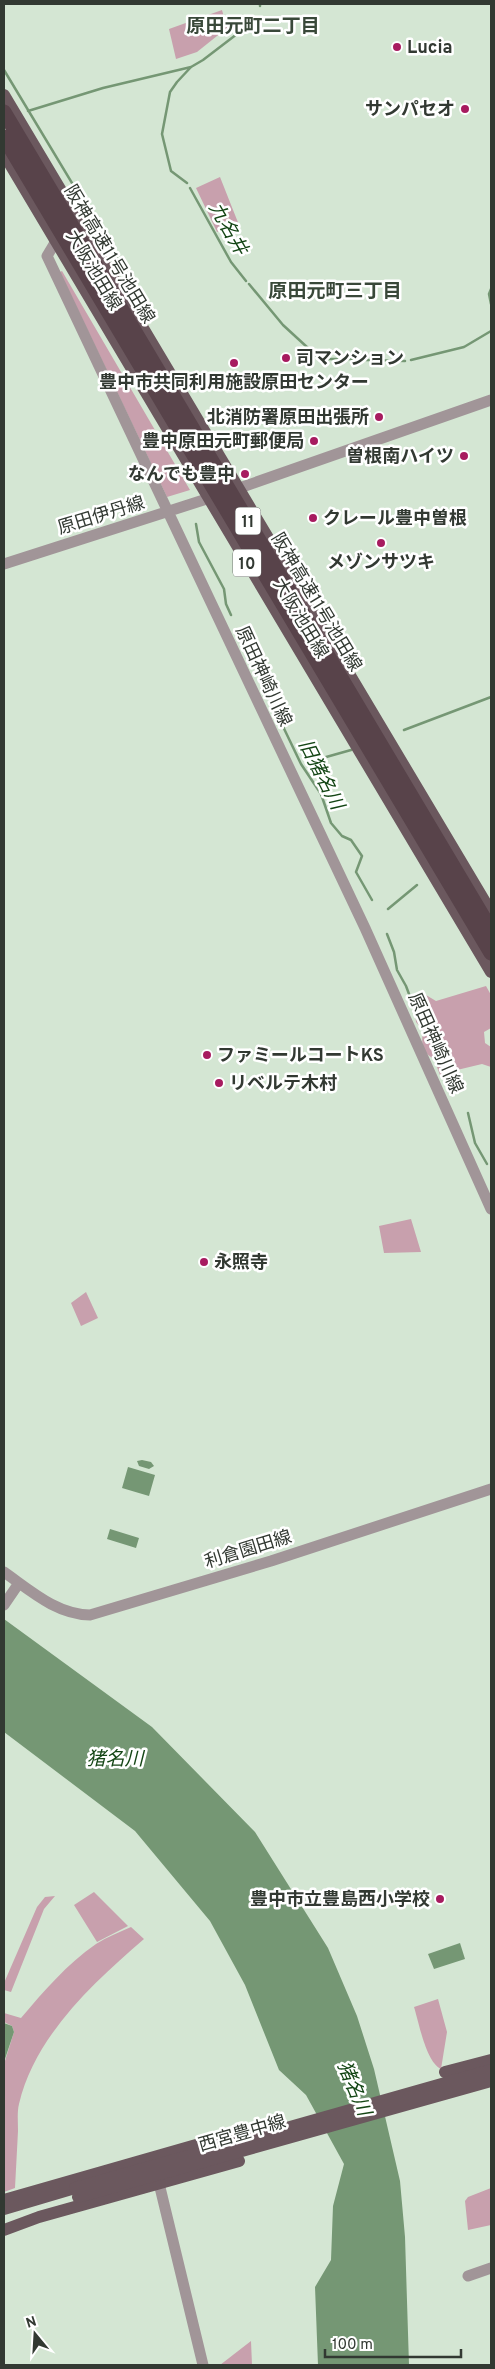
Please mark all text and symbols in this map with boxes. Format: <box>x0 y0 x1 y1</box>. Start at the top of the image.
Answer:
district label: 原田元町二丁目 <box>186 15 320 39</box>
place label: Lucia <box>407 37 453 60</box>
marker: Lucia <box>391 41 403 53</box>
place label: サンパセオ <box>365 99 455 122</box>
marker: サンパセオ <box>459 103 471 115</box>
street label: 阪神高速11号池田線 <box>58 181 159 328</box>
water label: 九名井 <box>203 198 253 261</box>
street label: 大阪池田線 <box>60 226 126 315</box>
district label: 原田元町三丁目 <box>268 280 402 304</box>
place label: 司マンション <box>296 348 404 371</box>
marker: 司マンション <box>280 352 292 364</box>
marker: 豊中市共同利用施設原田センター <box>228 357 240 369</box>
place label: 豊中市共同利用施設原田センター <box>99 372 369 395</box>
place label: 北消防署原田出張所 <box>207 407 369 430</box>
marker: 北消防署原田出張所 <box>373 411 385 423</box>
place label: 豊中原田元町郵便局 <box>142 431 304 454</box>
marker: 豊中原田元町郵便局 <box>308 435 320 447</box>
place label: 曽根南ハイツ <box>346 446 454 469</box>
marker: 曽根南ハイツ <box>458 450 470 462</box>
place label: なんでも豊中 <box>128 464 235 487</box>
marker: なんでも豊中 <box>239 468 251 480</box>
street label: 原田伊丹線 <box>55 492 148 541</box>
road number: 11 <box>236 508 260 534</box>
place label: クレール豊中曽根 <box>323 508 467 531</box>
marker: クレール豊中曽根 <box>307 512 319 524</box>
street label: 阪神高速11号池田線 <box>265 529 366 676</box>
marker: メゾンサツキ <box>375 537 387 549</box>
road number: 10 <box>233 550 261 576</box>
place label: メゾンサツキ <box>327 552 435 575</box>
street label: 大阪池田線 <box>267 574 333 663</box>
street label: 原田神崎川線 <box>229 623 296 730</box>
water label: 旧猪名川 <box>292 736 349 816</box>
street label: 原田神崎川線 <box>402 990 467 1098</box>
place label: ファミールコートKS <box>217 1045 384 1068</box>
marker: ファミールコートKS <box>201 1049 213 1061</box>
place label: リベルテ木村 <box>229 1073 337 1096</box>
marker: リベルテ木村 <box>213 1077 225 1089</box>
place label: 永照寺 <box>214 1252 268 1275</box>
marker: 永照寺 <box>198 1256 210 1268</box>
street label: 利倉園田線 <box>202 1526 295 1575</box>
water label: 猪名川 <box>86 1748 145 1772</box>
place label: 豊中市立豊島西小学校 <box>250 1889 430 1912</box>
marker: 豊中市立豊島西小学校 <box>434 1893 446 1905</box>
water label: 猪名川 <box>331 2058 376 2122</box>
street label: 西宮豊中線 <box>196 2111 289 2158</box>
north arrow <box>10 2309 60 2359</box>
text: N <box>24 2313 39 2333</box>
scale bar <box>325 2326 461 2358</box>
text: 100 m <box>332 2336 373 2355</box>

